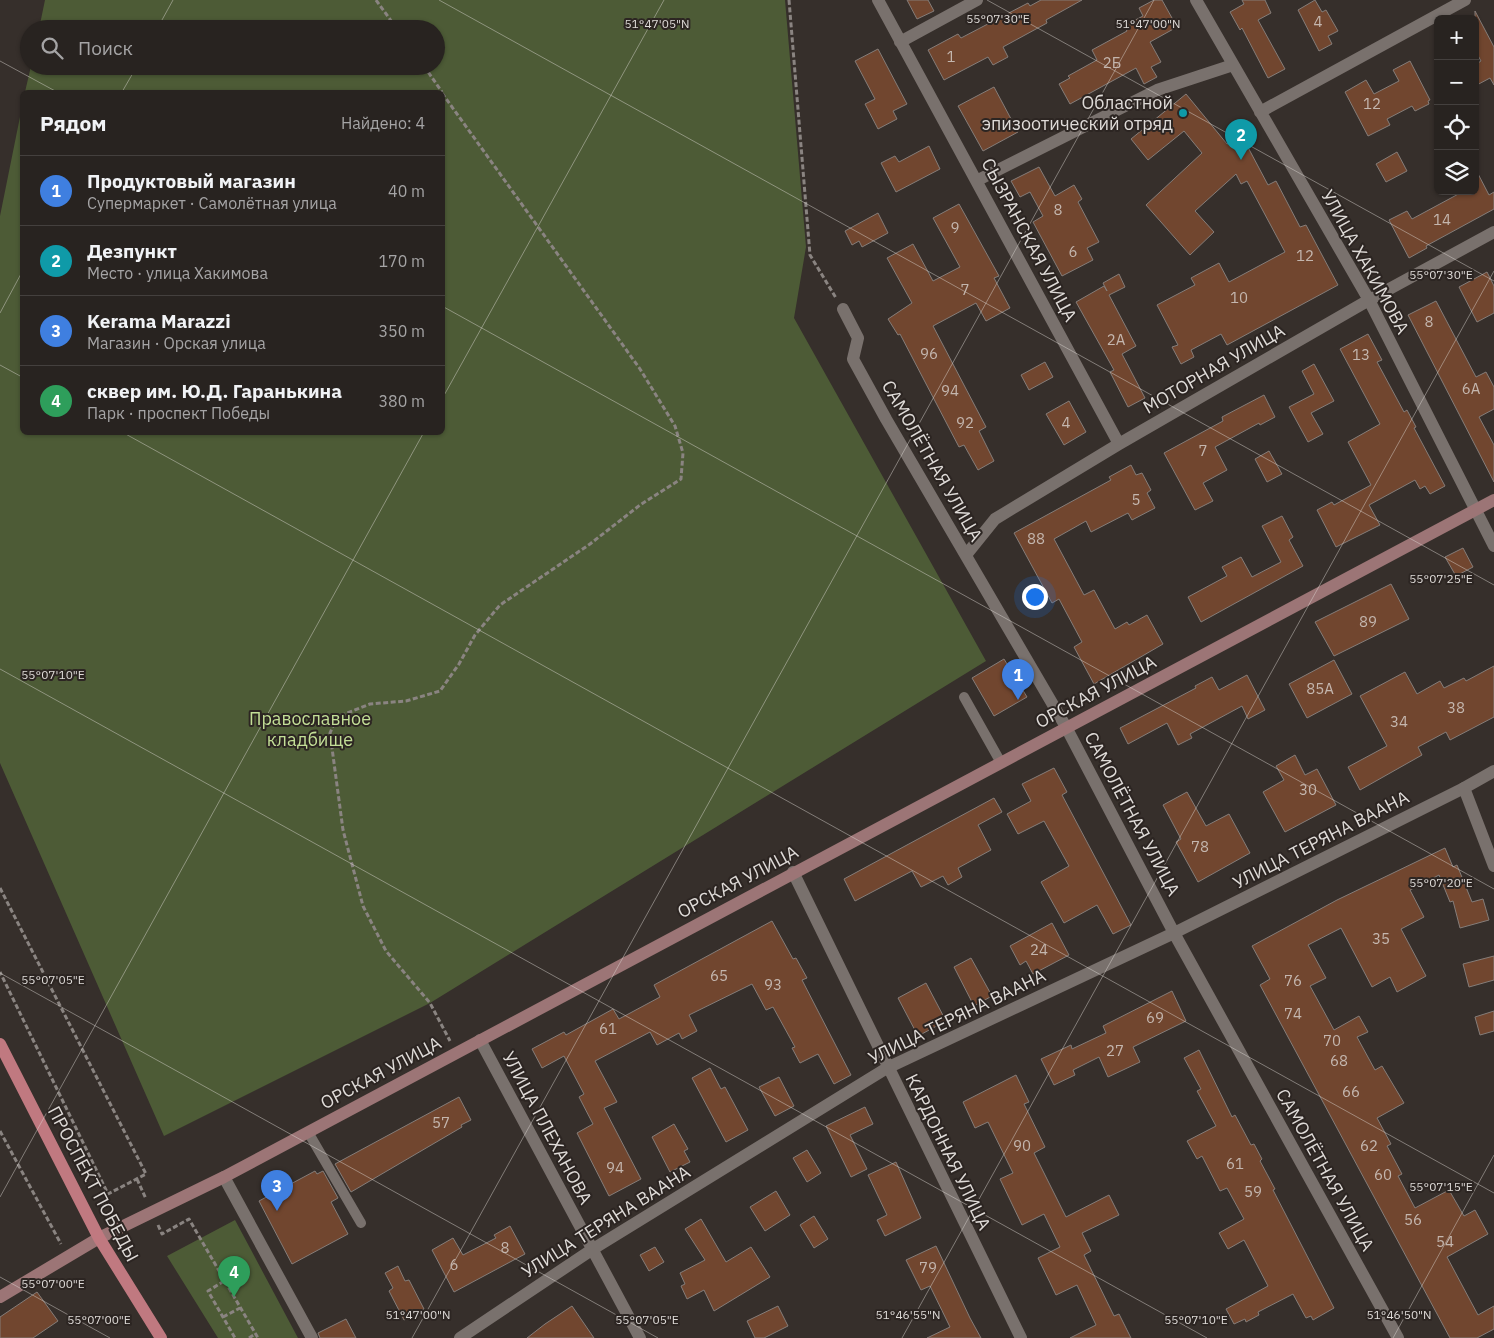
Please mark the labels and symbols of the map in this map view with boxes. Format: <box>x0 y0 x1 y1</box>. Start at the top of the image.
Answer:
text: 55°07'30"E <box>966 11 1030 26</box>
house number: 4 <box>1313 12 1323 31</box>
text: 51°47'05"N <box>624 16 690 31</box>
text: 51°47'00"N <box>1115 16 1181 31</box>
house number: 1 <box>946 47 956 66</box>
house number: 2Б <box>1103 53 1121 72</box>
place label: Областной эпизоотический отряд <box>982 91 1173 135</box>
house number: 12 <box>1363 94 1381 113</box>
marker: Областной эпизоотический отряд <box>1177 107 1189 119</box>
pin: 2 <box>1225 119 1257 160</box>
street label: СЫЗРАНСКАЯ УЛИЦА <box>977 154 1083 326</box>
street label: УЛИЦА ХАКИМОВА <box>1316 186 1415 338</box>
house number: 8 <box>1053 200 1063 219</box>
house number: 14 <box>1433 210 1451 229</box>
house number: 9 <box>950 218 960 237</box>
house number: 6 <box>1068 242 1078 261</box>
house number: 12 <box>1296 246 1314 265</box>
text: 55°07'30"E <box>1409 267 1473 282</box>
house number: 7 <box>960 280 970 299</box>
house number: 10 <box>1230 288 1248 307</box>
house number: 8 <box>1424 312 1434 331</box>
street label: МОТОРНАЯ УЛИЦА <box>1139 318 1289 419</box>
house number: 2А <box>1107 330 1126 349</box>
house number: 96 <box>920 344 938 363</box>
house number: 13 <box>1352 345 1370 364</box>
street label: САМОЛЁТНАЯ УЛИЦА <box>877 376 988 546</box>
house number: 6А <box>1462 379 1481 398</box>
house number: 94 <box>941 381 959 400</box>
house number: 92 <box>956 413 974 432</box>
house number: 4 <box>1061 413 1071 432</box>
house number: 7 <box>1198 441 1208 460</box>
house number: 5 <box>1131 490 1141 509</box>
house number: 88 <box>1027 529 1045 548</box>
text: 55°07'25"E <box>1409 571 1473 586</box>
your location <box>1022 584 1048 610</box>
house number: 89 <box>1359 612 1377 631</box>
street label: ОРСКАЯ УЛИЦА <box>1031 650 1161 733</box>
pin: 1 <box>1002 659 1034 700</box>
text: 55°07'10"E <box>21 667 85 682</box>
house number: 85А <box>1306 679 1334 698</box>
house number: 38 <box>1447 698 1465 717</box>
park label: Православное кладбище <box>249 707 371 751</box>
house number: 34 <box>1390 712 1408 731</box>
street label: САМОЛЁТНАЯ УЛИЦА <box>1079 728 1186 900</box>
house number: 30 <box>1299 780 1317 799</box>
street label: УЛИЦА ТЕРЯНА ВААНА <box>1229 785 1413 894</box>
house number: 78 <box>1191 837 1209 856</box>
street label: ОРСКАЯ УЛИЦА <box>673 840 803 923</box>
text: 55°07'20"E <box>1409 875 1473 890</box>
house number: 35 <box>1372 929 1390 948</box>
house number: 24 <box>1030 940 1048 959</box>
street label: УЛИЦА ТЕРЯНА ВААНА <box>864 963 1050 1070</box>
house number: 65 <box>710 966 728 985</box>
house number: 76 <box>1284 971 1302 990</box>
text: 55°07'05"E <box>21 972 85 987</box>
house number: 93 <box>764 975 782 994</box>
house number: 74 <box>1284 1004 1302 1023</box>
house number: 69 <box>1146 1008 1164 1027</box>
house number: 61 <box>599 1019 617 1038</box>
street label: ОРСКАЯ УЛИЦА <box>316 1031 446 1114</box>
house number: 70 <box>1323 1031 1341 1050</box>
house number: 27 <box>1106 1041 1124 1060</box>
street label: УЛИЦА ПЛЕХАНОВА <box>497 1047 598 1209</box>
house number: 68 <box>1330 1051 1348 1070</box>
street label: КАРДОННАЯ УЛИЦА <box>901 1070 997 1234</box>
house number: 66 <box>1342 1082 1360 1101</box>
street label: САМОЛЁТНАЯ УЛИЦА <box>1271 1084 1380 1255</box>
street label: ПРОСПЕКТ ПОБЕДЫ <box>43 1102 144 1265</box>
house number: 57 <box>432 1113 450 1132</box>
house number: 90 <box>1013 1136 1031 1155</box>
house number: 62 <box>1360 1136 1378 1155</box>
house number: 61 <box>1226 1154 1244 1173</box>
house number: 94 <box>606 1158 624 1177</box>
street label: УЛИЦА ТЕРЯНА ВААНА <box>517 1160 695 1283</box>
house number: 60 <box>1374 1165 1392 1184</box>
pin: 3 <box>261 1170 293 1211</box>
text: 55°07'15"E <box>1409 1179 1473 1194</box>
house number: 59 <box>1244 1182 1262 1201</box>
house number: 56 <box>1404 1210 1422 1229</box>
house number: 54 <box>1436 1232 1454 1251</box>
house number: 8 <box>500 1238 510 1257</box>
house number: 6 <box>449 1255 459 1274</box>
pin: 4 <box>218 1256 250 1297</box>
house number: 79 <box>919 1258 937 1277</box>
text: 55°07'00"E <box>21 1276 85 1291</box>
text: 51°47'00"N <box>385 1307 451 1322</box>
text: 51°46'55"N <box>875 1307 941 1322</box>
text: 51°46'50"N <box>1366 1307 1432 1322</box>
text: 55°07'00"E <box>67 1312 131 1327</box>
text: 55°07'05"E <box>615 1312 679 1327</box>
text: 55°07'10"E <box>1164 1312 1228 1327</box>

